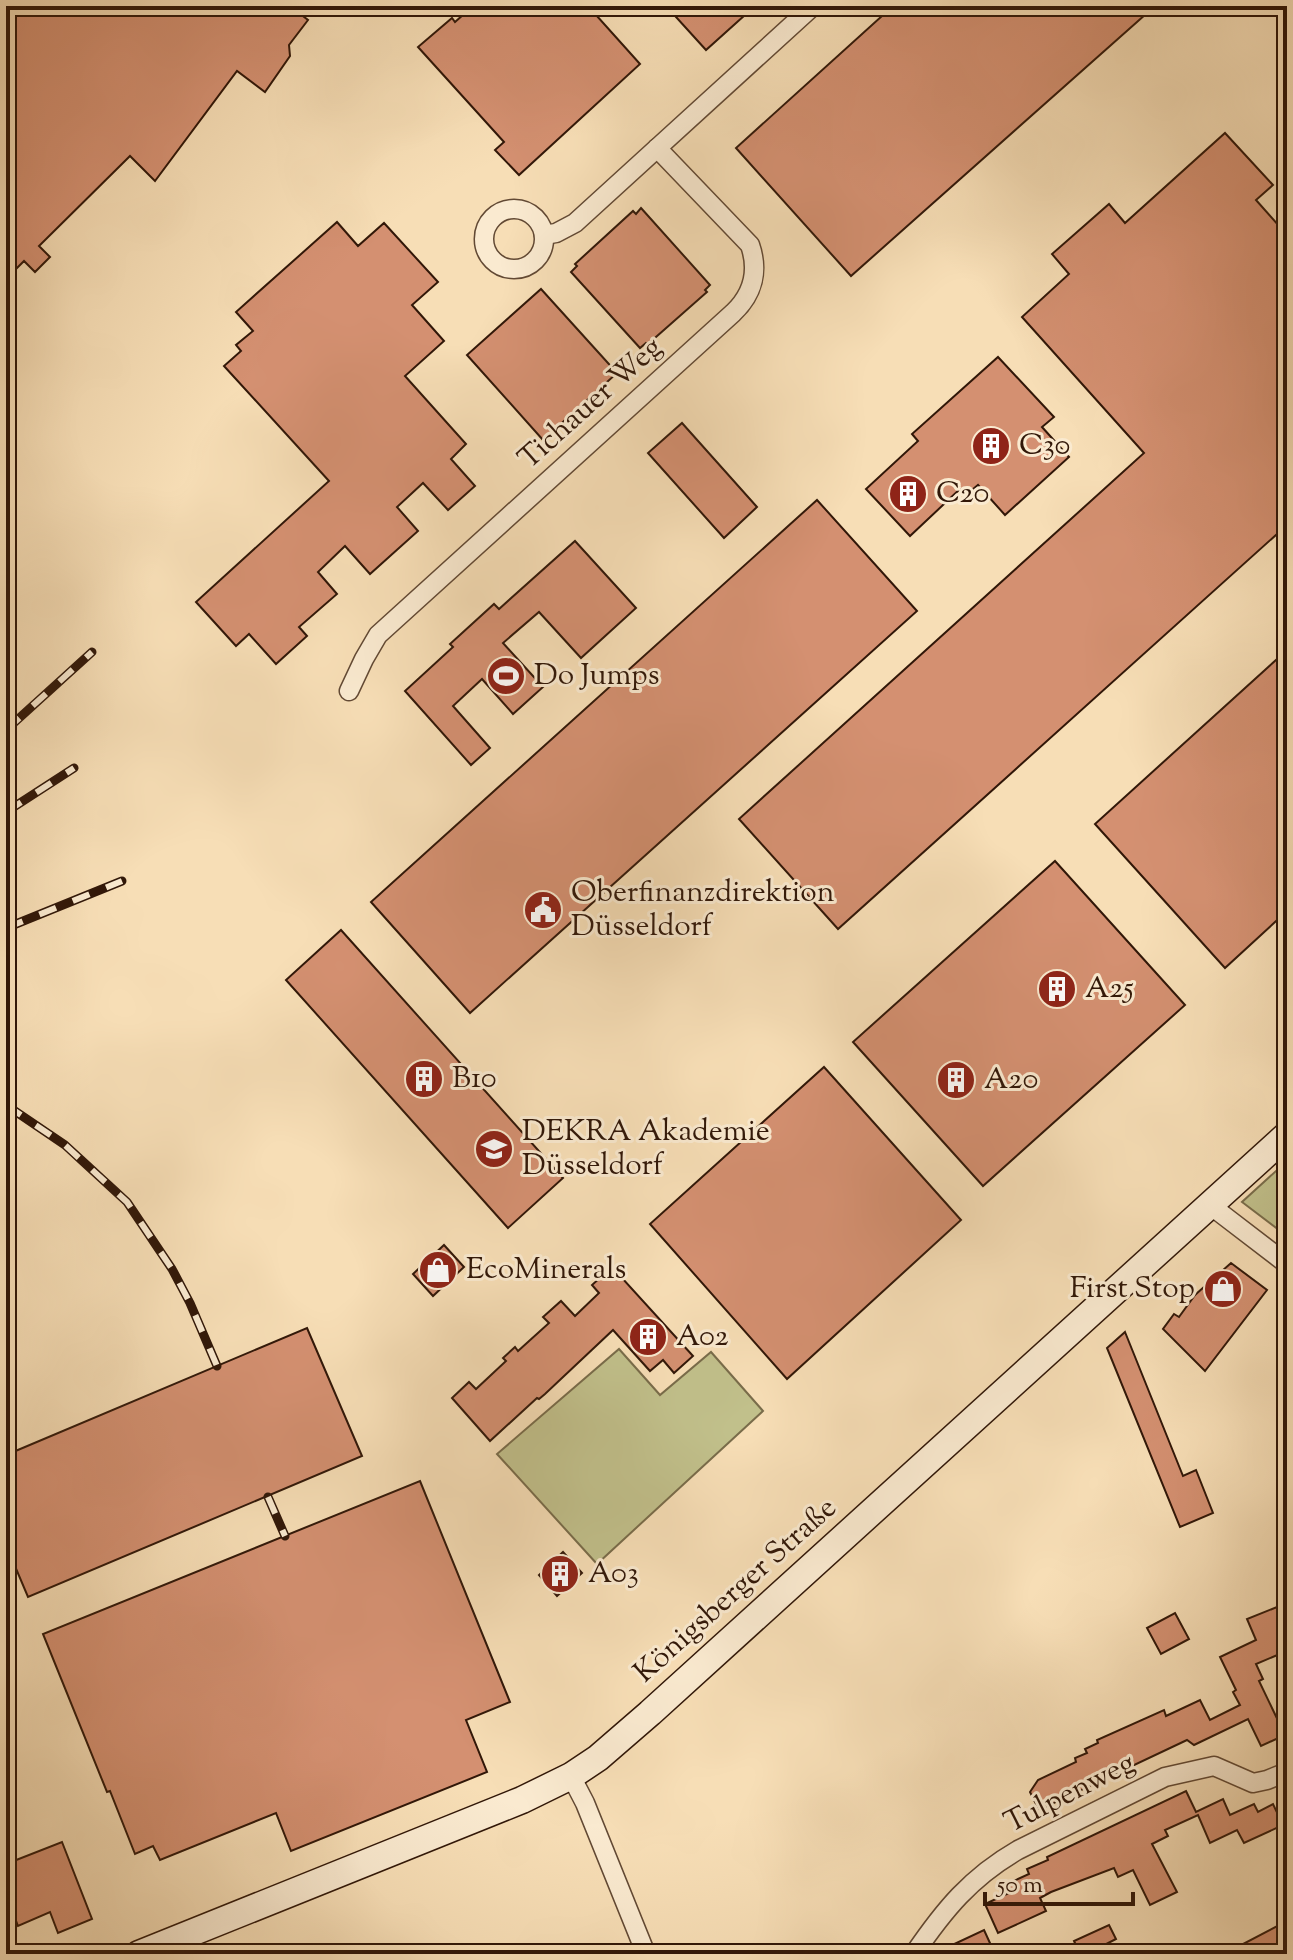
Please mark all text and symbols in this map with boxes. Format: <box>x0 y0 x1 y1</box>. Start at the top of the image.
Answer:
street label: Tichauer Weg <box>510 328 672 480</box>
building icon: C30 <box>970 425 1012 467</box>
place label: C30 <box>1019 425 1070 468</box>
building icon: C20 <box>887 473 929 515</box>
place label: C20 <box>936 473 989 516</box>
sports icon: Do Jumps <box>485 655 527 697</box>
place label: Do Jumps <box>534 655 660 698</box>
place label: Oberfinanzdirektion Düsseldorf <box>571 872 835 949</box>
public building icon: Oberfinanzdirektion Düsseldorf <box>522 889 564 931</box>
building icon: A25 <box>1036 968 1078 1010</box>
place label: A25 <box>1085 968 1134 1011</box>
building icon: B10 <box>403 1058 445 1100</box>
place label: B10 <box>452 1058 497 1101</box>
building icon: A20 <box>935 1059 977 1101</box>
place label: A20 <box>984 1059 1038 1102</box>
place label: DEKRA Akademie Düsseldorf <box>522 1111 770 1188</box>
school or university icon: DEKRA Akademie Düsseldorf <box>473 1128 515 1170</box>
shop icon: EcoMinerals <box>417 1249 459 1291</box>
place label: EcoMinerals <box>466 1249 626 1292</box>
place label: First Stop <box>1070 1268 1195 1311</box>
shop icon: First Stop <box>1202 1268 1244 1310</box>
building icon: A02 <box>627 1316 669 1358</box>
place label: A02 <box>676 1316 729 1359</box>
street label: Königsberger Straße <box>625 1488 847 1694</box>
building icon: A03 <box>539 1553 581 1595</box>
place label: A03 <box>588 1553 639 1596</box>
street label: Tulpenweg <box>997 1743 1143 1845</box>
scale bar <box>985 1856 1133 1906</box>
text: 50 m <box>995 1869 1043 1903</box>

